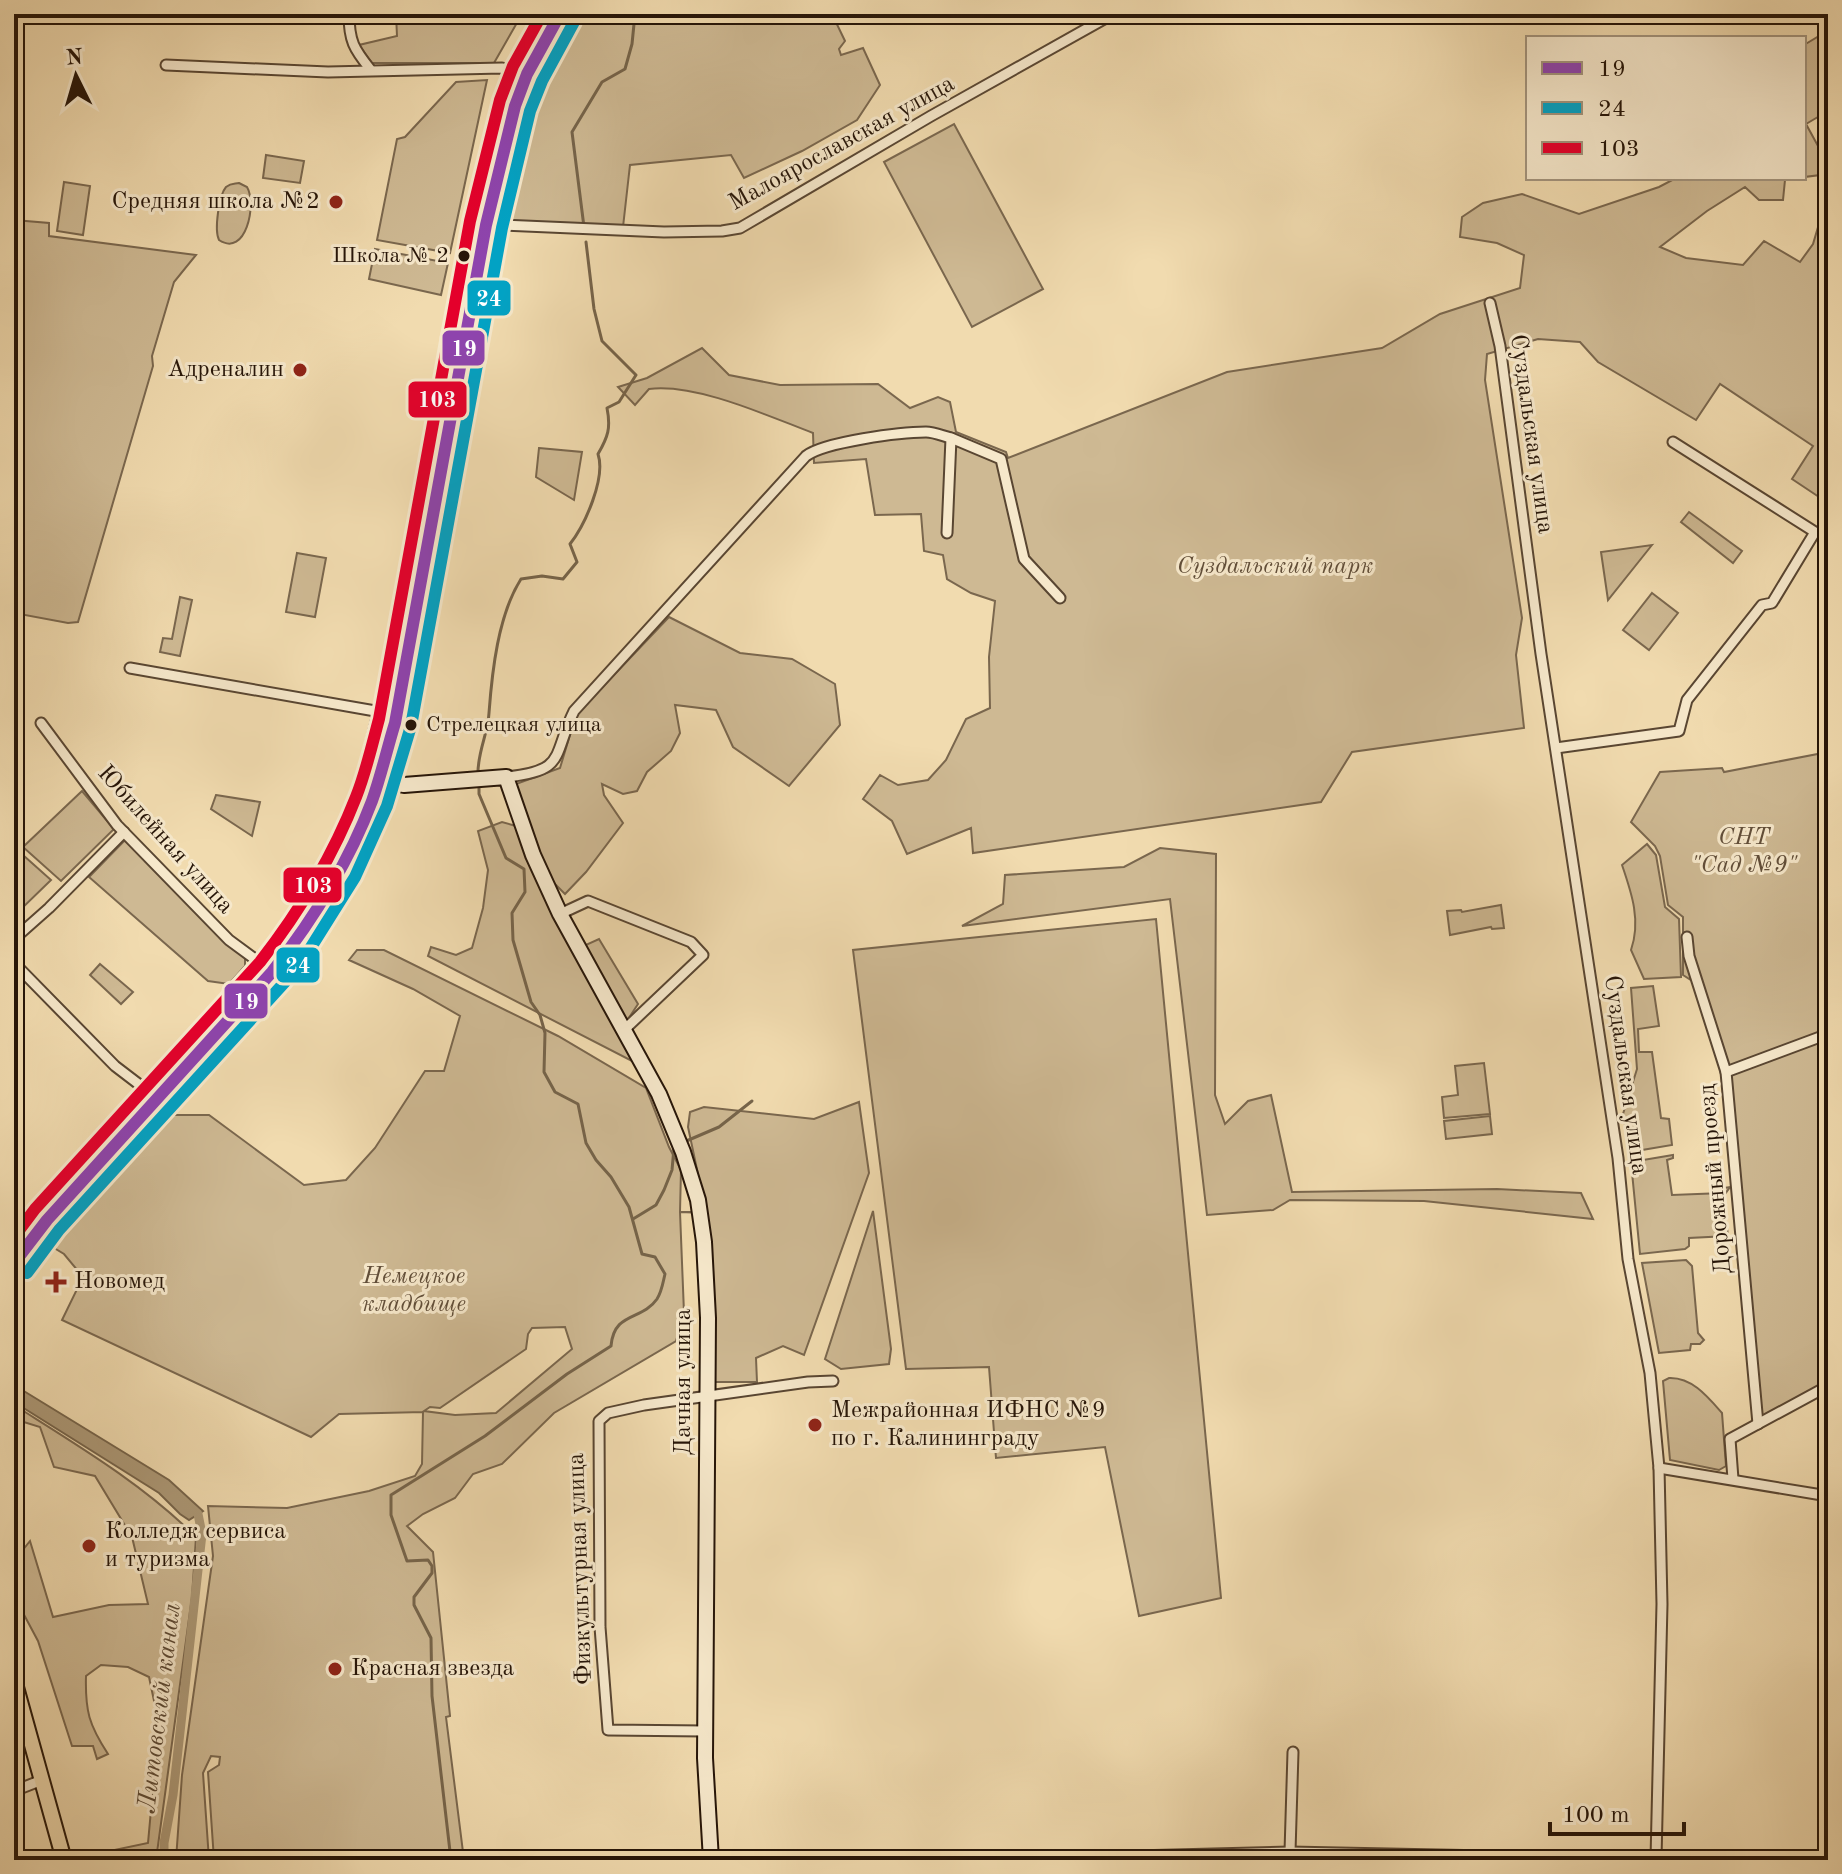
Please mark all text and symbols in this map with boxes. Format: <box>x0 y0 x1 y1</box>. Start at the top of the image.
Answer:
north arrow <box>36 36 116 116</box>
legend <box>1526 36 1806 180</box>
text: N <box>65 46 84 70</box>
text: 19 <box>1598 58 1626 82</box>
street label: Малоярославская улица <box>725 72 959 216</box>
text: 24 <box>1598 98 1626 122</box>
text: 103 <box>1598 138 1640 162</box>
place label: Средняя школа №2 <box>111 190 320 214</box>
marker: Средняя школа №2 <box>327 193 345 211</box>
place label: Школа № 2 <box>332 245 449 267</box>
marker: Школа № 2 <box>456 248 472 264</box>
line badge: 24 <box>466 279 512 317</box>
text: 24 <box>476 289 502 311</box>
line badge: 19 <box>441 329 486 367</box>
street label: Суздальская улица <box>1505 333 1557 535</box>
text: 19 <box>451 339 477 361</box>
place label: Адреналин <box>167 358 284 382</box>
marker: Адреналин <box>291 361 309 379</box>
line badge: 103 <box>407 380 468 419</box>
text: 103 <box>418 390 456 412</box>
park label: Суздальский парк <box>1177 555 1373 579</box>
place label: Стрелецкая улица <box>426 714 602 736</box>
marker: Стрелецкая улица <box>403 717 419 733</box>
street label: Юбилейная улица <box>92 761 238 919</box>
park label: СНТ "Сад №9" <box>1691 826 1799 878</box>
line badge: 103 <box>282 866 343 904</box>
text: 103 <box>294 876 332 898</box>
line badge: 24 <box>275 946 321 984</box>
text: 24 <box>285 956 311 978</box>
street label: Суздальская улица <box>1599 974 1651 1176</box>
line badge: 19 <box>223 982 269 1020</box>
text: 19 <box>233 992 259 1014</box>
street label: Дорожный проезд <box>1696 1083 1736 1275</box>
park label: Немецкое кладбище <box>362 1265 466 1317</box>
place label: Новомед <box>74 1270 165 1294</box>
marker: Новомед <box>45 1271 67 1293</box>
street label: Дачная улица <box>672 1308 696 1456</box>
place label: Межрайонная ИФНС №9 по г. Калининграду <box>831 1399 1106 1451</box>
marker: Межрайонная ИФНС №9 по г. Калининграду <box>806 1416 824 1434</box>
street label: Физкультурная улица <box>565 1452 597 1685</box>
place label: Колледж сервиса и туризма <box>105 1520 286 1572</box>
marker: Колледж сервиса и туризма <box>80 1537 98 1555</box>
water label: Литовский канал <box>134 1601 186 1815</box>
place label: Красная звезда <box>351 1657 515 1681</box>
marker: Красная звезда <box>326 1660 344 1678</box>
scale bar <box>1550 1786 1684 1836</box>
text: 100 m <box>1562 1804 1630 1828</box>

